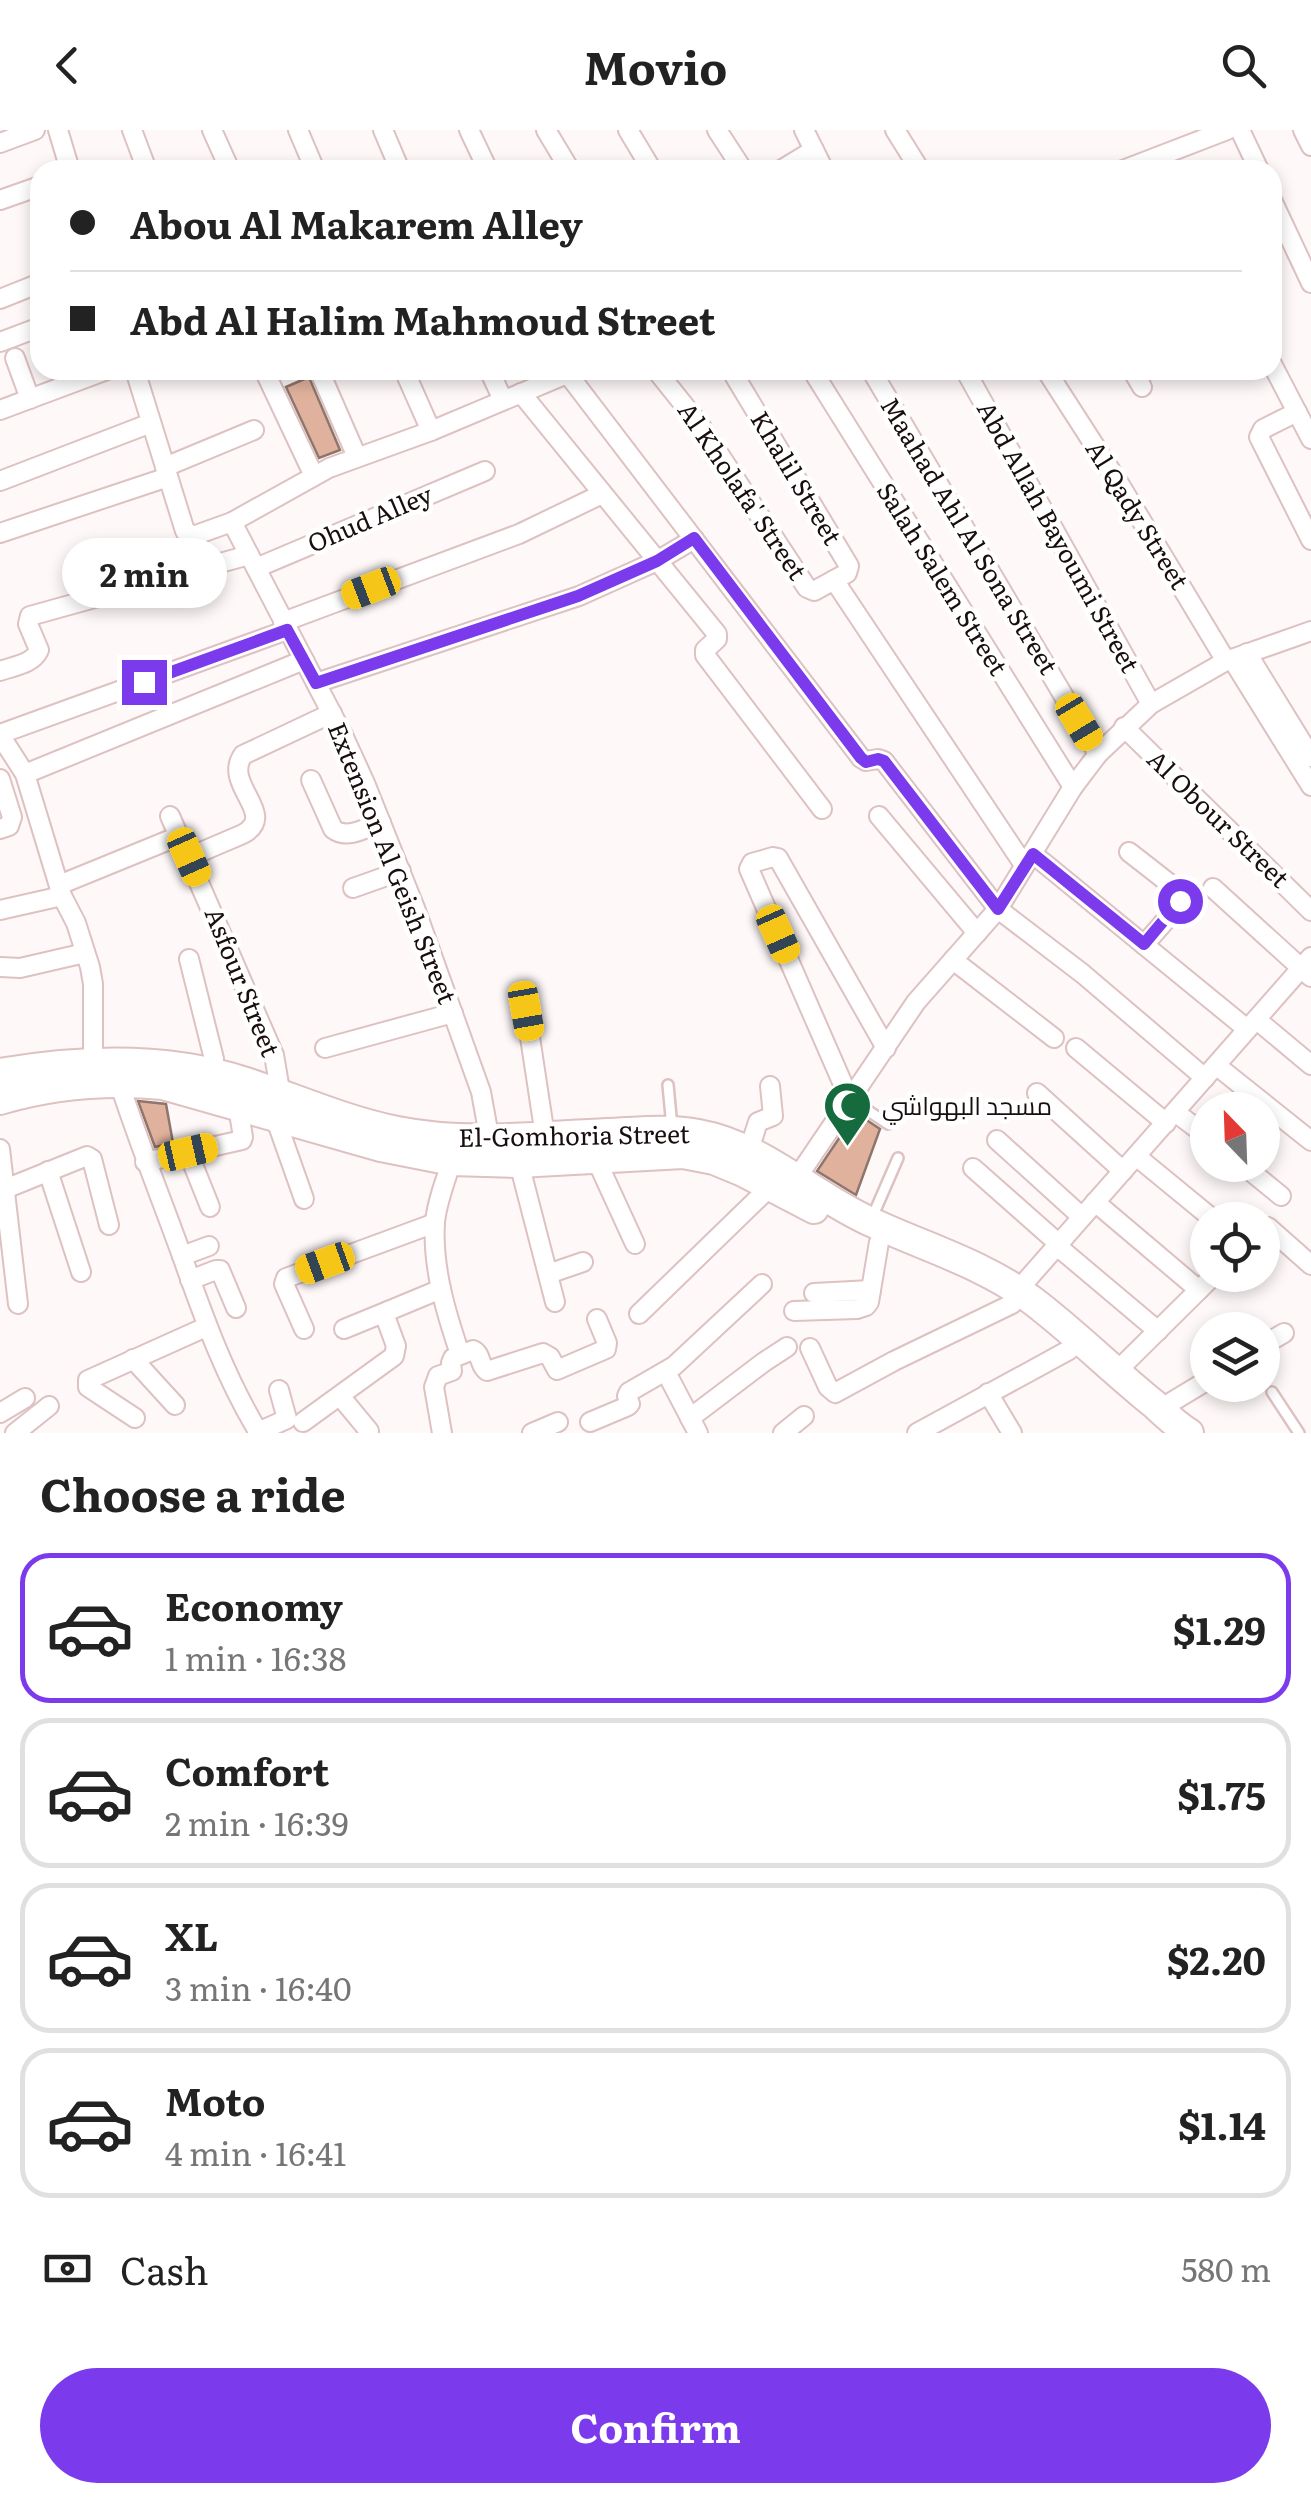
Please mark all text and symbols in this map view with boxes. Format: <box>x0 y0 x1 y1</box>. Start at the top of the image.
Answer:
text: Movio <box>584 32 727 99</box>
icon: back <box>40 38 95 93</box>
icon: search <box>1216 38 1271 93</box>
text: Abou Al Makarem Alley <box>130 194 583 251</box>
text: Abd Al Halim Mahmoud Street <box>130 290 715 347</box>
street label: Maahad Ahl Al Sona Street <box>873 390 1068 681</box>
street label: Al Kholafa' Street <box>670 394 817 586</box>
street label: Abd Allah Bayoumi Street <box>969 394 1150 679</box>
street label: Khalil Street <box>743 403 852 551</box>
street label: Al Qady Street <box>1078 433 1199 596</box>
street label: Ohud Alley <box>301 474 438 561</box>
street label: Salah Salem Street <box>869 475 1018 682</box>
callout: 2 min <box>62 537 226 607</box>
text: 2 min <box>100 549 189 597</box>
car <box>338 563 404 613</box>
route end <box>122 660 167 705</box>
car <box>1051 689 1107 755</box>
street label: Extension Al Geish Street <box>320 716 467 1009</box>
street label: Al Obour Street <box>1140 740 1298 895</box>
car <box>163 823 215 891</box>
route start <box>1158 879 1203 924</box>
car <box>752 900 804 968</box>
street label: Asfour Street <box>197 901 290 1062</box>
car <box>506 979 546 1043</box>
mosque icon: مسجد البهواشي <box>821 1080 873 1148</box>
place label: مسجد البهواشي <box>882 1086 1052 1125</box>
north arrow <box>1190 1092 1280 1182</box>
map controls <box>1190 1092 1280 1402</box>
street label: El-Gomhoria Street <box>458 1114 690 1155</box>
car <box>155 1131 221 1173</box>
button: locate <box>1190 1202 1280 1292</box>
car <box>292 1239 358 1287</box>
button: layers <box>1190 1312 1280 1402</box>
text: Choose a ride <box>40 1459 346 1526</box>
text: Economy <box>165 1576 343 1633</box>
icon: car <box>45 1583 135 1673</box>
text: $1.29 <box>1173 1600 1266 1657</box>
text: 1 min · 16:38 <box>165 1633 346 1681</box>
text: Comfort <box>165 1741 329 1798</box>
icon: car <box>45 1748 135 1838</box>
text: $1.75 <box>1177 1765 1266 1822</box>
text: 2 min · 16:39 <box>165 1798 349 1846</box>
text: XL <box>165 1906 218 1963</box>
icon: car <box>45 1913 135 2003</box>
text: $2.20 <box>1167 1930 1266 1987</box>
text: 3 min · 16:40 <box>165 1963 351 2011</box>
text: Moto <box>165 2071 265 2128</box>
icon: car <box>45 2078 135 2168</box>
text: $1.14 <box>1178 2095 1266 2152</box>
text: 4 min · 16:41 <box>165 2128 346 2176</box>
text: Cash <box>120 2240 209 2297</box>
icon: cash <box>40 2241 95 2296</box>
text: 580 m <box>1181 2244 1271 2292</box>
button: Confirm <box>40 2368 1271 2483</box>

